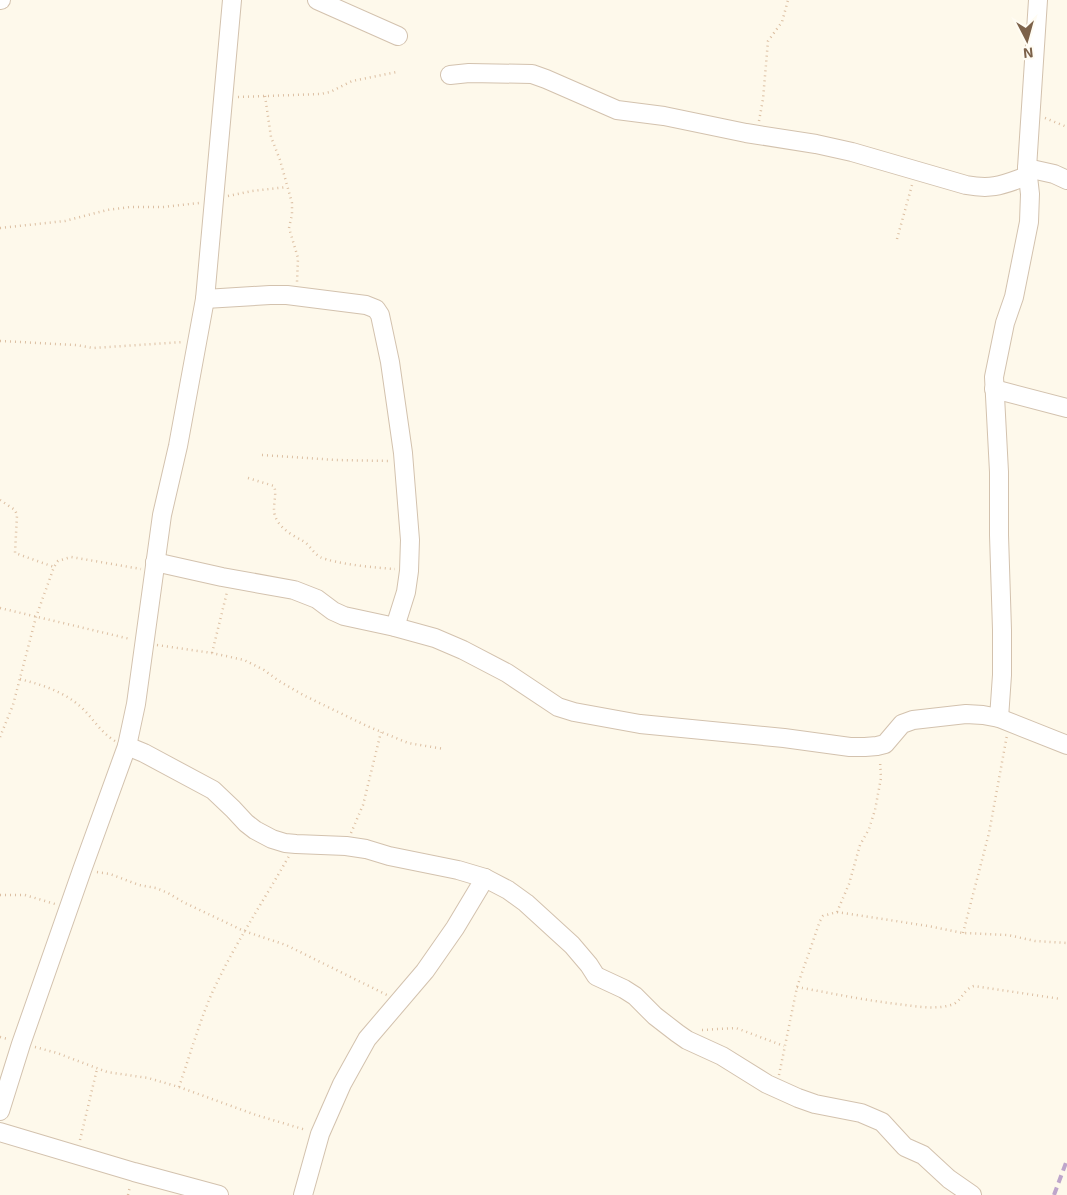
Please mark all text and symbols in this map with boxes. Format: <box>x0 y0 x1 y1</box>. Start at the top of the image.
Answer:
north arrow <box>1002 15 1052 65</box>
text: N <box>1022 44 1034 62</box>

